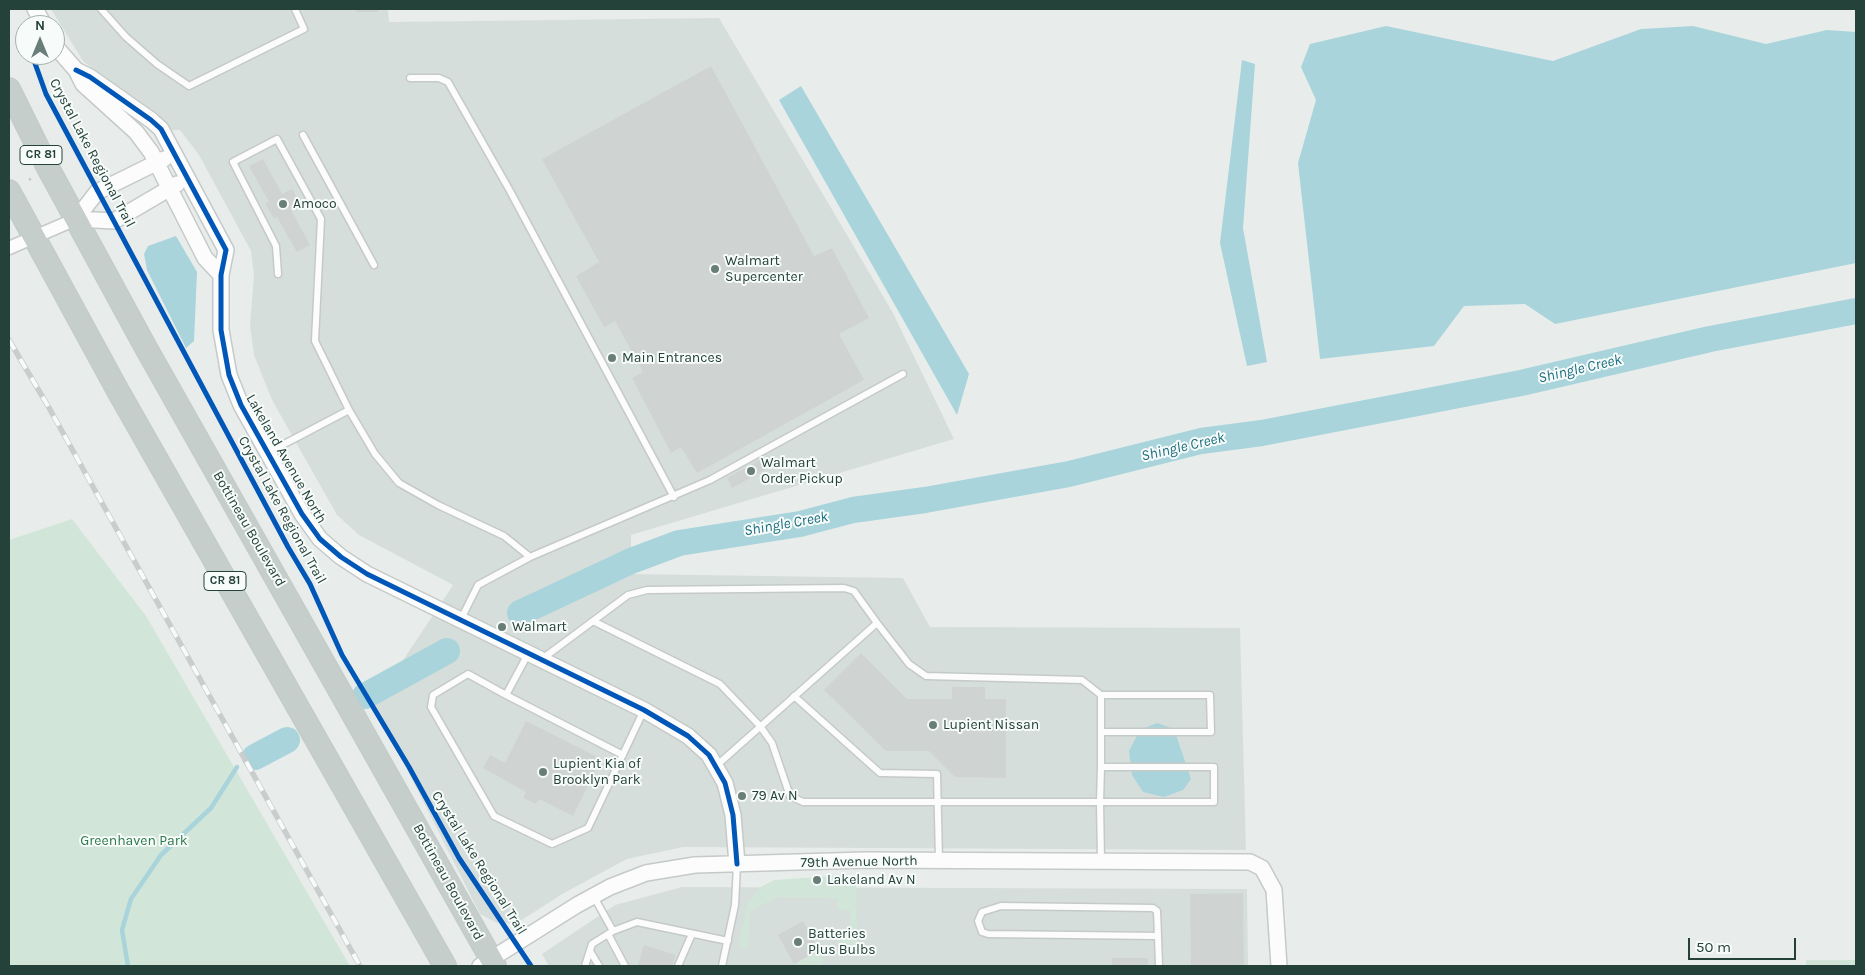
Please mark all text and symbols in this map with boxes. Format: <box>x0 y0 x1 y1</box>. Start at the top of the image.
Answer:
north arrow <box>15 15 65 65</box>
text: N <box>35 17 45 34</box>
street label: Crystal Lake Regional Trail <box>46 76 138 230</box>
road number: CR 81 <box>20 146 62 164</box>
place label: Amoco <box>293 196 337 212</box>
marker: Amoco <box>277 198 289 210</box>
place label: Walmart Supercenter <box>725 253 803 286</box>
marker: Walmart Supercenter <box>709 263 721 275</box>
place label: Main Entrances <box>622 350 722 366</box>
water label: Shingle Creek <box>1537 351 1623 387</box>
marker: Main Entrances <box>606 352 618 364</box>
street label: Lakeland Avenue North <box>242 391 330 527</box>
water label: Shingle Creek <box>1140 429 1226 465</box>
street label: Crystal Lake Regional Trail <box>234 433 330 587</box>
place label: Walmart Order Pickup <box>761 455 843 488</box>
marker: Walmart Order Pickup <box>745 465 757 477</box>
street label: Bottineau Boulevard <box>209 468 289 590</box>
water label: Shingle Creek <box>743 508 829 540</box>
road number: CR 81 <box>204 572 246 590</box>
place label: Walmart <box>512 619 567 635</box>
marker: Walmart <box>496 621 508 633</box>
place label: Lupient Nissan <box>943 717 1039 733</box>
marker: Lupient Nissan <box>927 719 939 731</box>
place label: Lupient Kia of Brooklyn Park <box>553 756 641 789</box>
marker: Lupient Kia of Brooklyn Park <box>537 766 549 778</box>
street label: Crystal Lake Regional Trail <box>428 788 530 938</box>
place label: 79 Av N <box>752 788 798 804</box>
marker: 79 Av N <box>736 790 748 802</box>
street label: Bottineau Boulevard <box>409 821 487 943</box>
park label: Greenhaven Park <box>80 833 188 849</box>
street label: 79th Avenue North <box>800 853 918 871</box>
place label: Lakeland Av N <box>827 872 916 888</box>
marker: Lakeland Av N <box>811 874 823 886</box>
place label: Batteries Plus Bulbs <box>808 926 876 959</box>
scale bar <box>1690 928 1798 960</box>
marker: Batteries Plus Bulbs <box>792 936 804 948</box>
text: 50 m <box>1696 938 1731 956</box>

